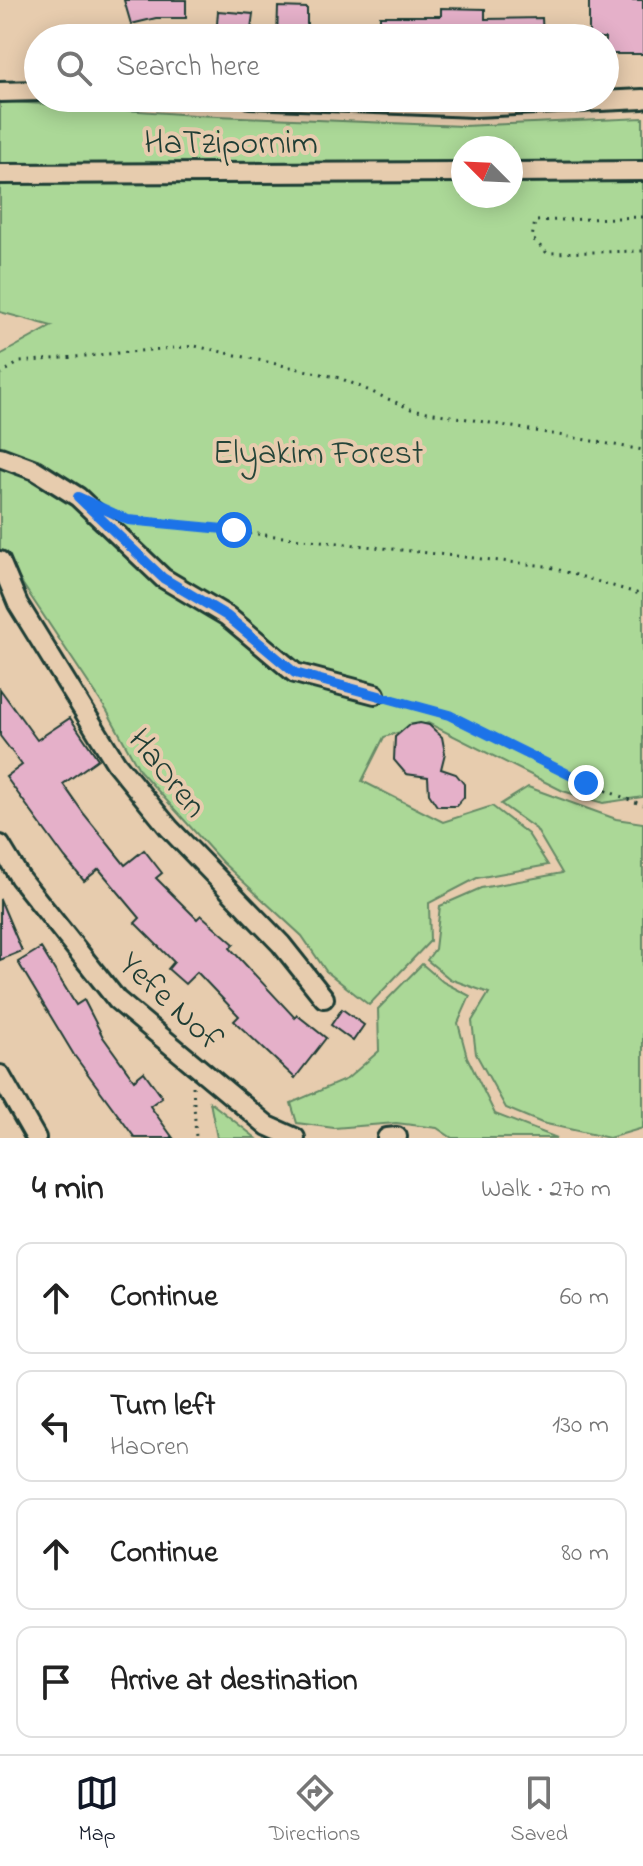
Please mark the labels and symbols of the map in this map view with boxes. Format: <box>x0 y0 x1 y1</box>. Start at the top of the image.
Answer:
street label: HaTzipornim <box>144 120 318 170</box>
north arrow <box>451 136 523 208</box>
park label: Elyakim Forest <box>213 430 423 480</box>
route start <box>216 512 252 548</box>
street label: HaOren <box>114 719 218 830</box>
route end <box>568 765 604 801</box>
street label: Yefe Nof <box>106 941 233 1065</box>

